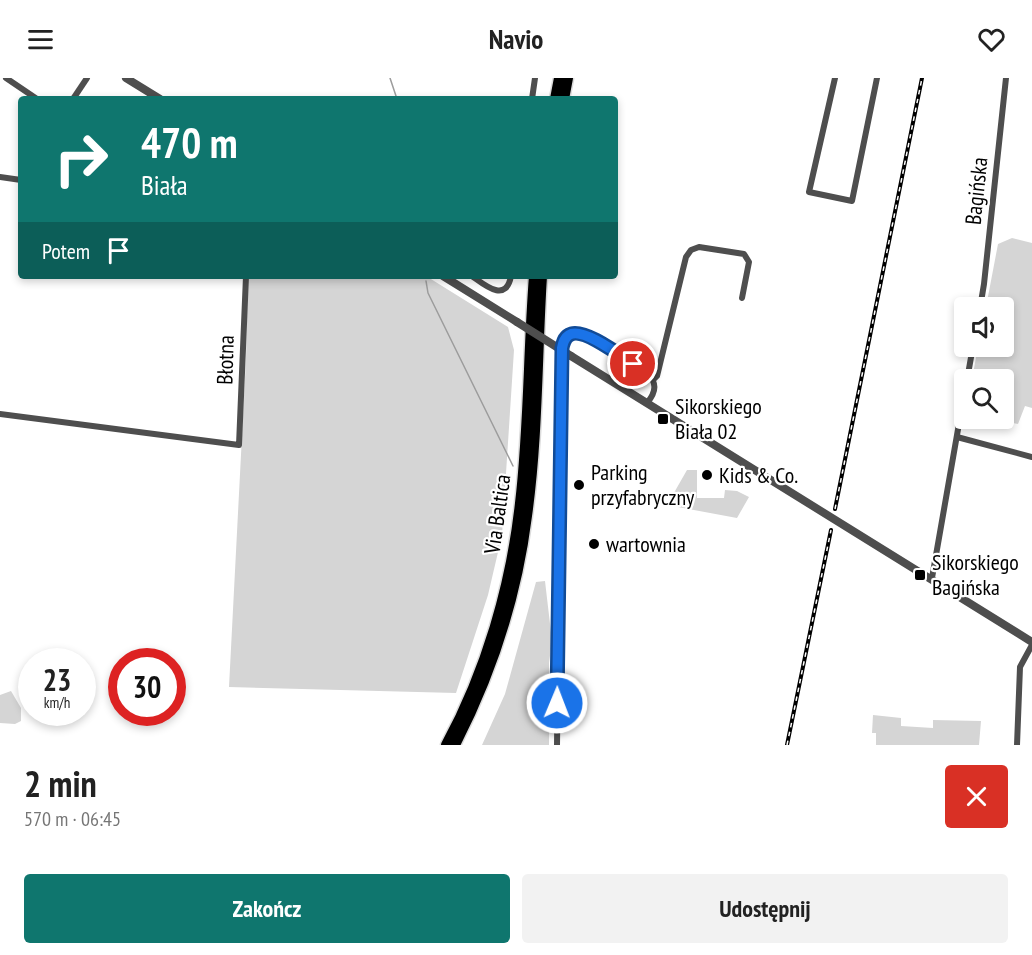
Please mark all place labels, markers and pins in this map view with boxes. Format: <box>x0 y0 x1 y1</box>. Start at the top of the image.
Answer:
pin <box>607 338 658 389</box>
place label: Sikorskiego Biała 02 <box>675 392 762 445</box>
marker: Sikorskiego Biała 02 <box>656 412 670 426</box>
place label: Parking przyfabryczny <box>591 458 695 511</box>
place label: Kids & Co. <box>719 461 798 489</box>
marker: Kids & Co. <box>700 468 714 482</box>
marker: Parking przyfabryczny <box>572 478 586 492</box>
place label: wartownia <box>606 530 686 558</box>
marker: wartownia <box>587 537 601 551</box>
place label: Sikorskiego Bagińska <box>932 548 1019 601</box>
marker: Sikorskiego Bagińska <box>913 568 927 582</box>

